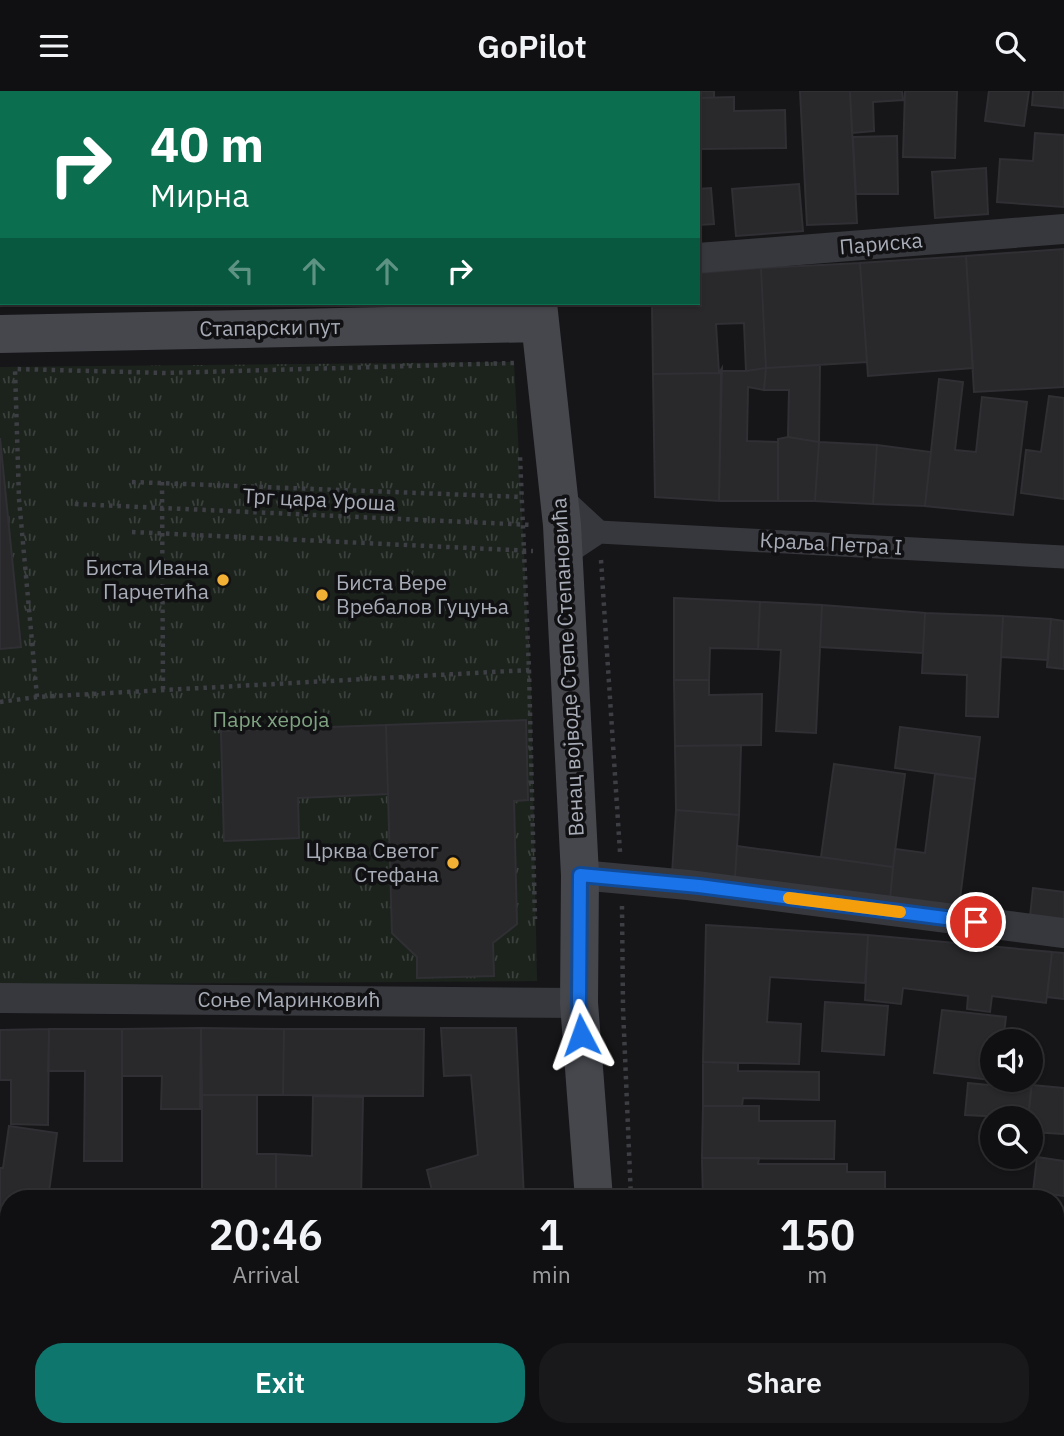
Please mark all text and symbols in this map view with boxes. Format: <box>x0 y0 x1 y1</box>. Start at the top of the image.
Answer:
text: GoPilot <box>477 25 587 67</box>
icon: menu <box>35 27 73 65</box>
icon: search <box>991 27 1029 65</box>
text: 40 m <box>150 112 264 175</box>
icon: right <box>35 119 126 210</box>
text: Мирна <box>150 174 249 216</box>
street label: Париска <box>838 225 924 261</box>
icon: left <box>222 252 260 290</box>
icon: ahead <box>295 252 333 290</box>
icon: ahead <box>368 252 406 290</box>
icon: right <box>441 252 479 290</box>
street label: Стапарски пут <box>199 312 341 342</box>
street label: Трг цара Уроша <box>242 481 396 517</box>
street label: Венац војводе Степе Степановића <box>544 497 590 837</box>
street label: Краља Петра I <box>759 525 903 561</box>
place label: Биста Ивана Парчетића <box>86 553 209 605</box>
place label: Биста Вере Вребалов Гуцуња <box>336 568 509 620</box>
marker: Биста Ивана Парчетића <box>215 572 231 588</box>
marker: Биста Вере Вребалов Гуцуња <box>314 587 330 603</box>
park label: Парк хероја <box>213 705 329 733</box>
place label: Црква Светог Стефана <box>306 836 439 888</box>
marker: Црква Светог Стефана <box>445 855 461 871</box>
pin <box>946 892 1006 952</box>
icon: arrive <box>957 903 995 941</box>
street label: Соње Маринковић <box>198 985 380 1013</box>
position arrow <box>544 998 618 1072</box>
map controls <box>980 1029 1043 1169</box>
button: sound <box>980 1029 1043 1092</box>
button: search <box>980 1106 1043 1169</box>
text: 20:46 <box>209 1207 323 1262</box>
text: 1 <box>539 1207 564 1262</box>
text: 150 <box>780 1207 855 1262</box>
text: Arrival <box>232 1259 299 1289</box>
text: min <box>532 1259 571 1289</box>
text: m <box>807 1259 827 1289</box>
button: Exit <box>35 1343 525 1423</box>
button: Share <box>539 1343 1029 1423</box>

